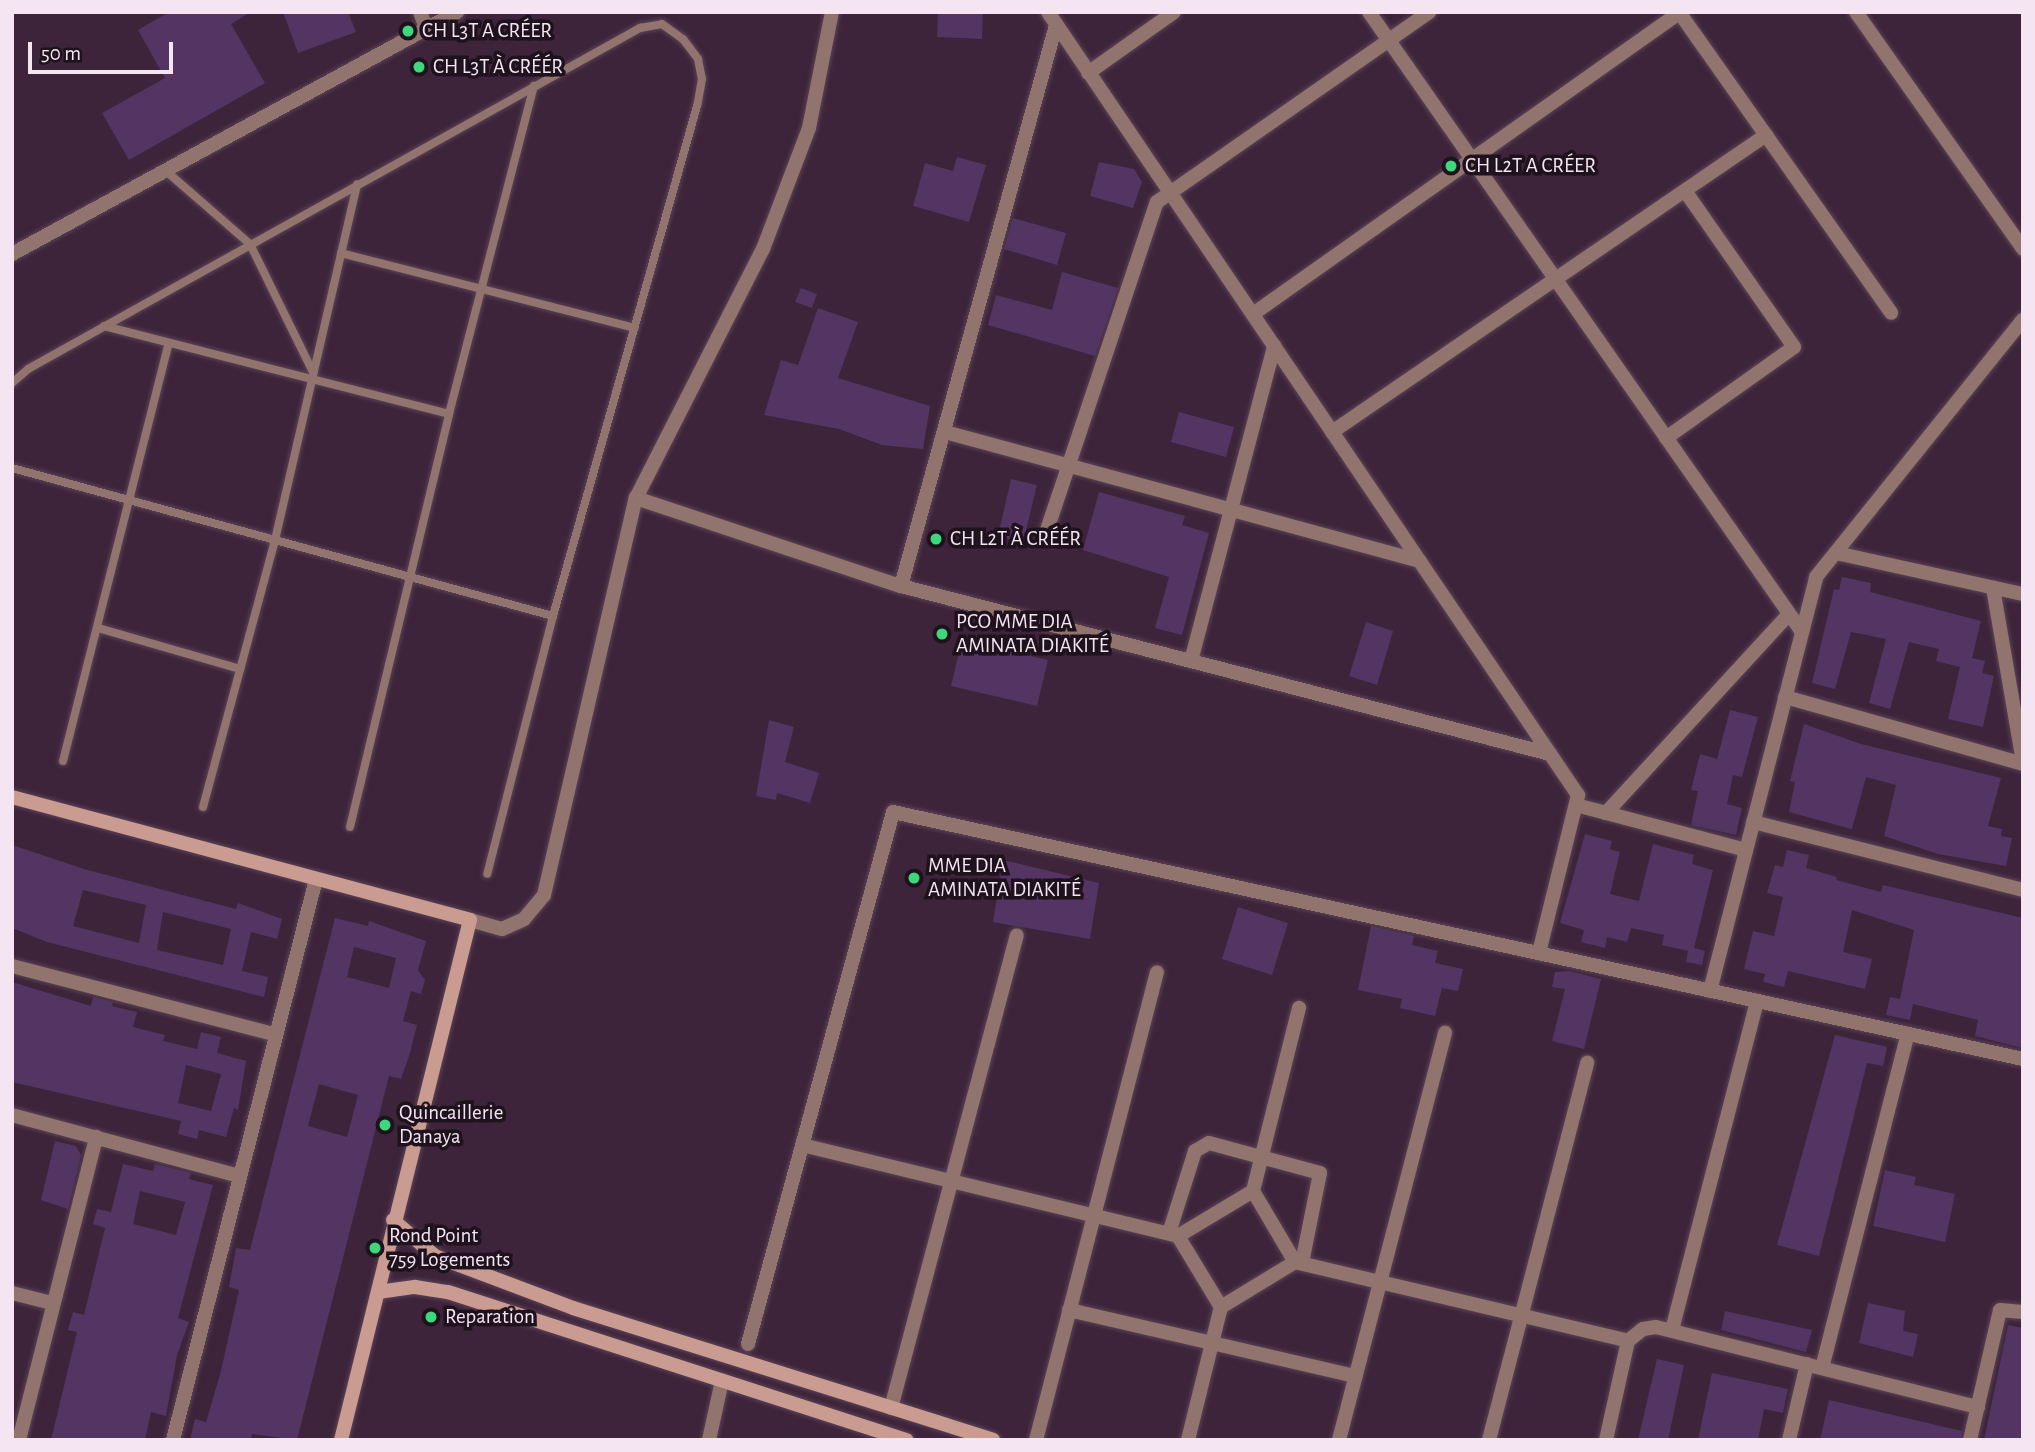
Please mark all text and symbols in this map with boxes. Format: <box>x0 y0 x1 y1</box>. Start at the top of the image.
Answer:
place label: CH L3T A CRÉER <box>422 18 552 44</box>
marker: CH L3T A CRÉER <box>400 23 416 39</box>
scale bar <box>32 28 177 72</box>
text: 50 m <box>41 43 81 64</box>
place label: CH L3T À CRÉÉR <box>433 54 563 80</box>
marker: CH L3T À CRÉÉR <box>411 59 427 75</box>
place label: CH L2T A CRÉER <box>1465 153 1596 179</box>
marker: CH L2T A CRÉER <box>1443 158 1459 174</box>
place label: CH L2T À CRÉÉR <box>950 526 1081 552</box>
marker: CH L2T À CRÉÉR <box>928 531 944 547</box>
place label: PCO MME DIA AMINATA DIAKITÉ <box>956 609 1109 659</box>
marker: PCO MME DIA AMINATA DIAKITÉ <box>934 626 950 642</box>
place label: MME DIA AMINATA DIAKITÉ <box>928 853 1081 903</box>
marker: MME DIA AMINATA DIAKITÉ <box>906 870 922 886</box>
place label: Quincaillerie Danaya <box>399 1100 503 1150</box>
marker: Quincaillerie Danaya <box>377 1117 393 1133</box>
place label: Rond Point 759 Logements <box>389 1223 510 1273</box>
marker: Rond Point 759 Logements <box>367 1240 383 1256</box>
place label: Reparation <box>445 1304 535 1330</box>
marker: Reparation <box>423 1309 439 1325</box>

